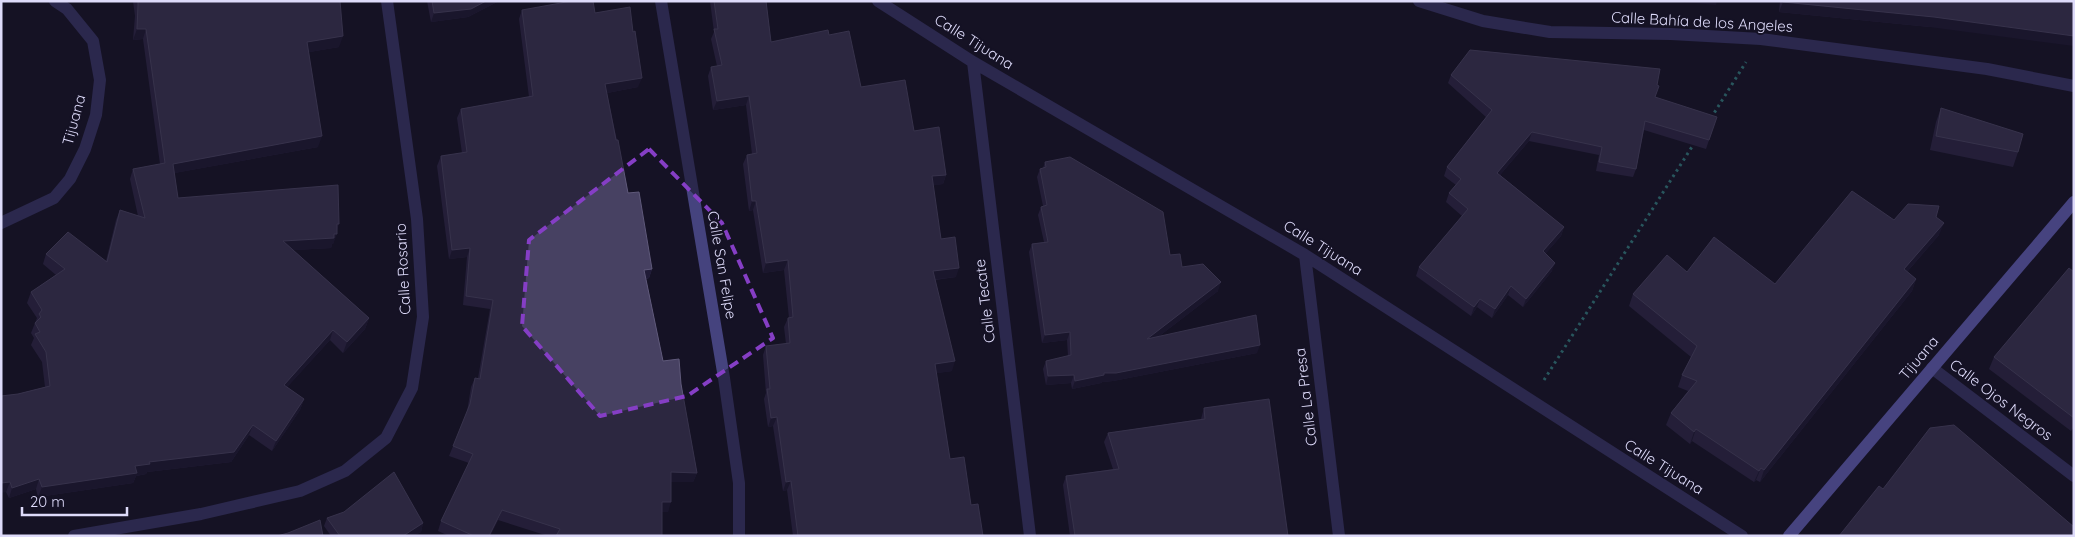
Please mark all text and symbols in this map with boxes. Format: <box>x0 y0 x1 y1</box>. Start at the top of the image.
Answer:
street label: Calle Bahía de los Angeles <box>1611 7 1793 36</box>
street label: Calle Tijuana <box>931 10 1017 73</box>
street label: Tijuana <box>58 92 89 147</box>
street label: Calle San Felipe <box>704 209 741 320</box>
street label: Calle Tijuana <box>1280 216 1366 279</box>
street label: Calle Rosario <box>391 223 414 315</box>
street label: Calle Tecate <box>970 258 999 344</box>
street label: Tijuana <box>1895 332 1943 384</box>
street label: Calle La Presa <box>1290 347 1321 447</box>
street label: Calle Ojos Negros <box>1946 355 2057 445</box>
street label: Calle Tijuana <box>1621 435 1707 498</box>
scale bar <box>22 484 128 516</box>
text: 20 m <box>30 492 65 511</box>

